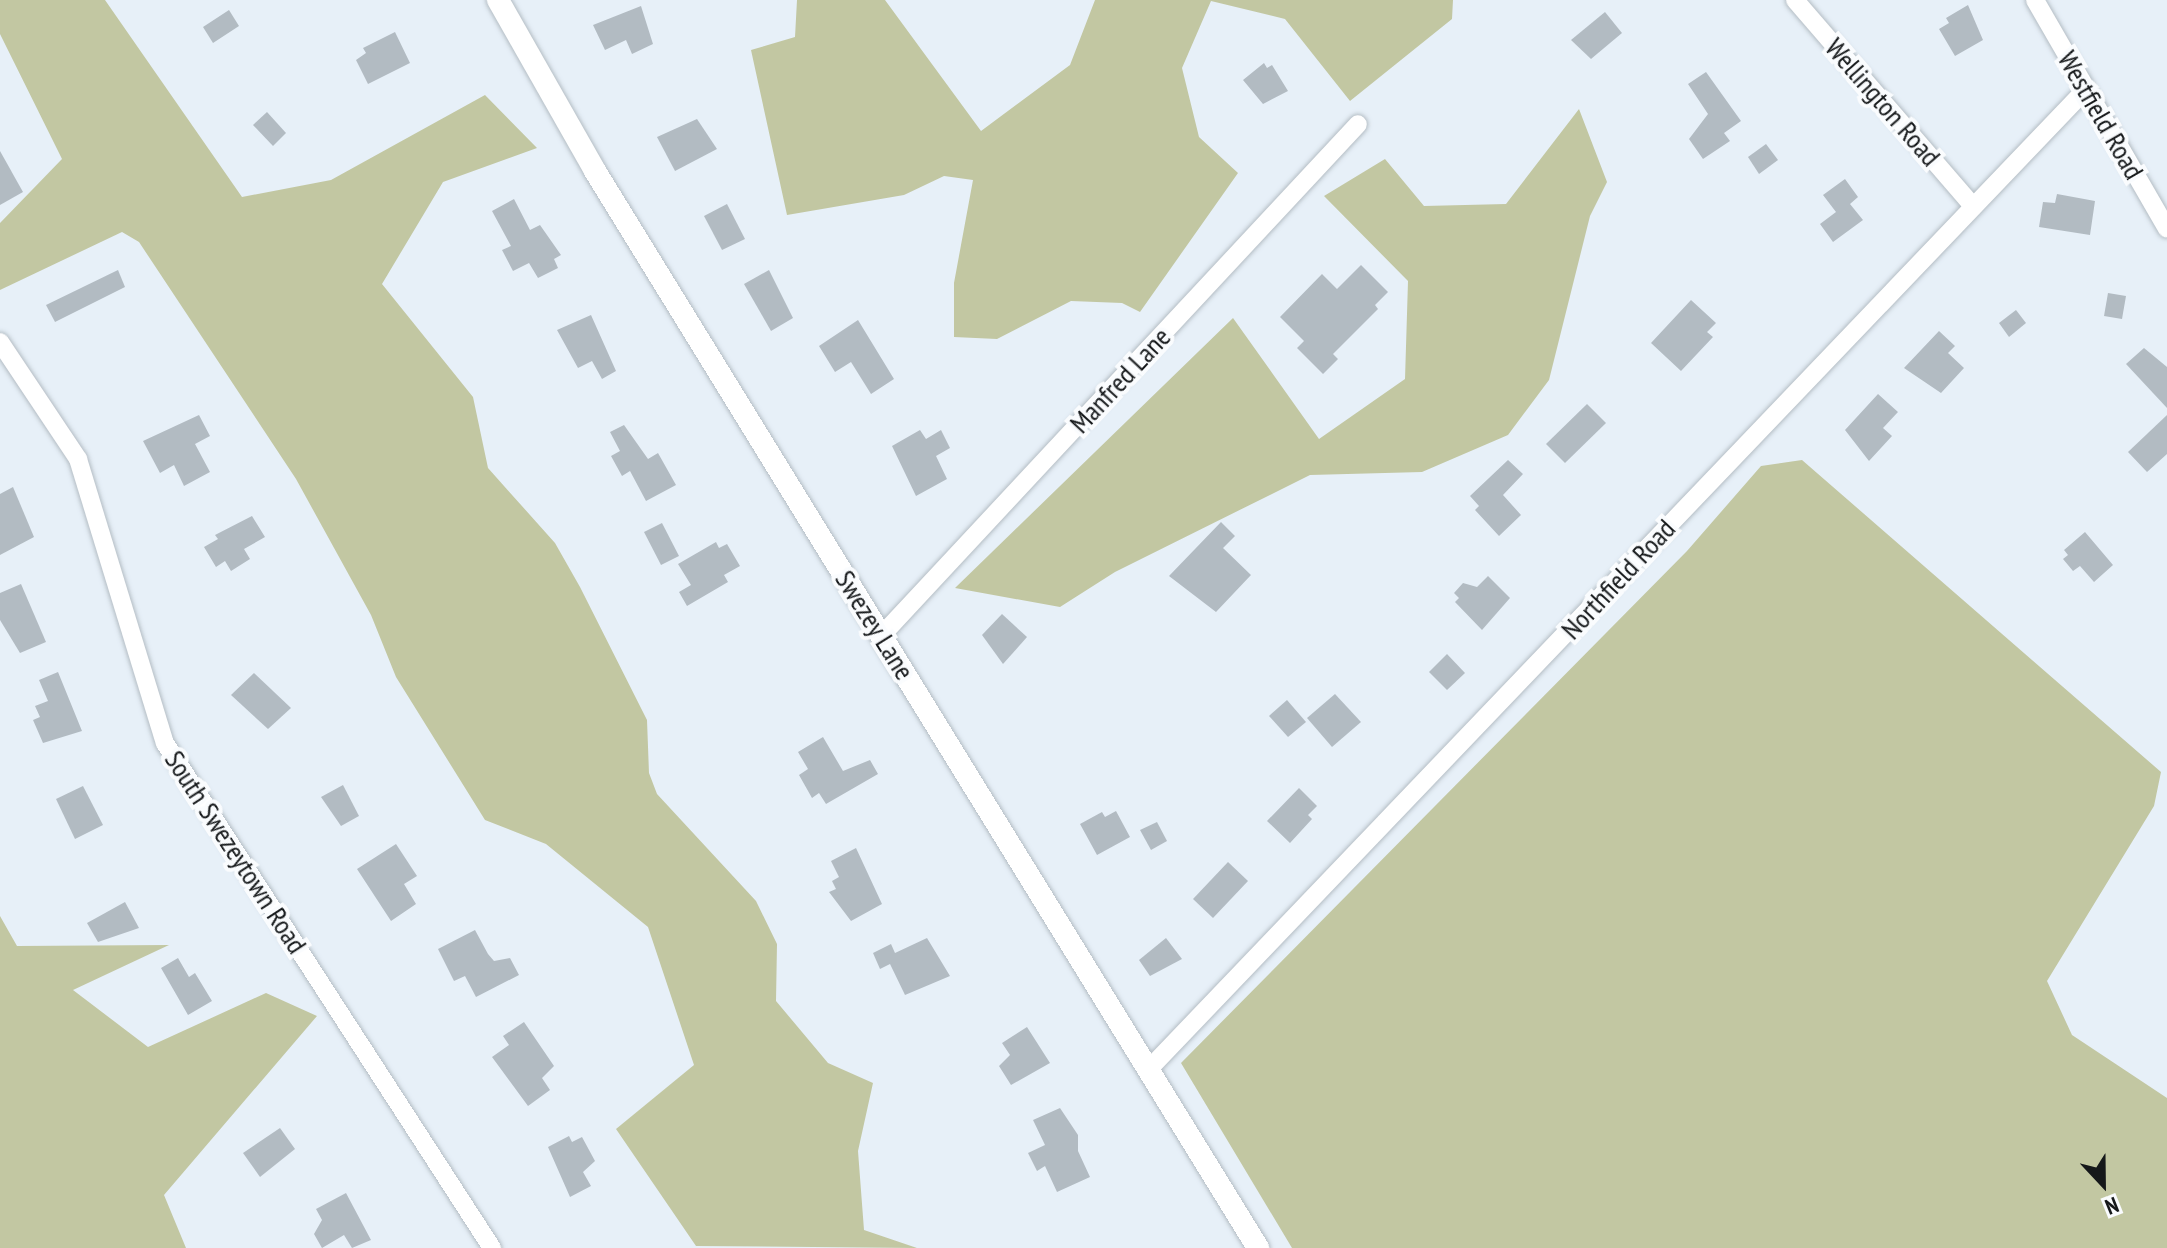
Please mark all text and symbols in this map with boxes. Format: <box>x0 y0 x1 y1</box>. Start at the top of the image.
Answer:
street label: Wellington Road <box>1818 31 1948 173</box>
street label: Westfield Road <box>2051 45 2151 185</box>
street label: Manfred Lane <box>1063 320 1177 440</box>
street label: Northfield Road <box>1554 512 1682 646</box>
street label: Swezey Lane <box>828 564 922 686</box>
street label: South Swezeytown Road <box>158 744 314 960</box>
north arrow <box>2063 1144 2143 1224</box>
text: N <box>2101 1191 2123 1221</box>

